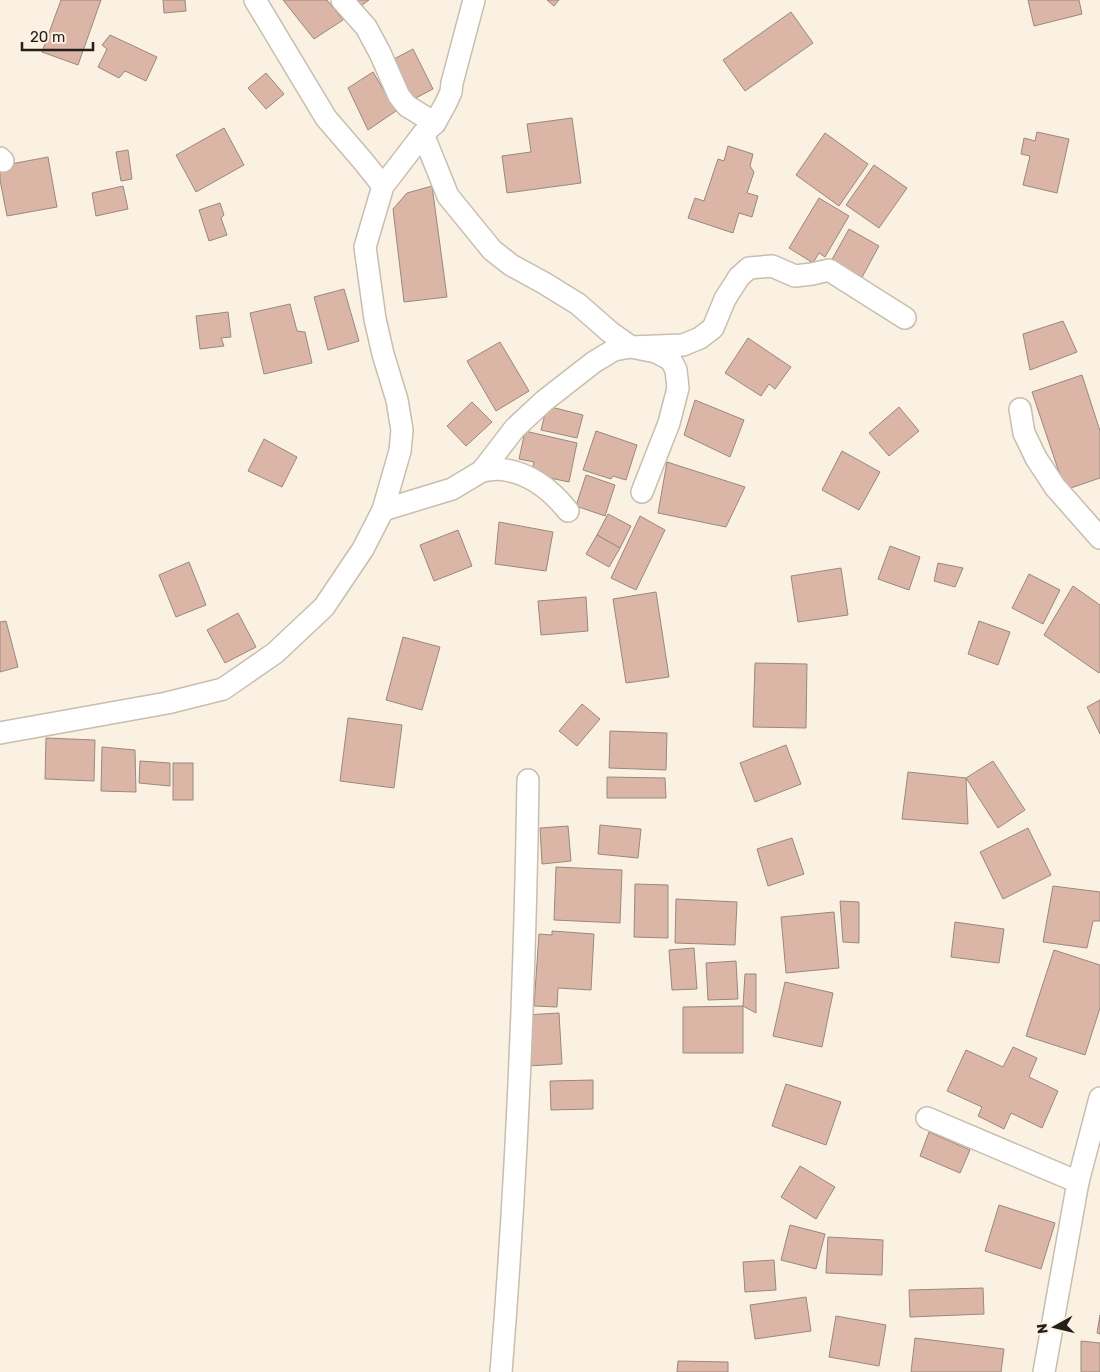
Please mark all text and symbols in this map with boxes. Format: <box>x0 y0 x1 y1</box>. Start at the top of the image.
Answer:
scale bar <box>22 20 94 52</box>
text: 20 m <box>30 28 65 46</box>
north arrow <box>1030 1302 1080 1352</box>
text: N <box>1034 1323 1052 1335</box>

